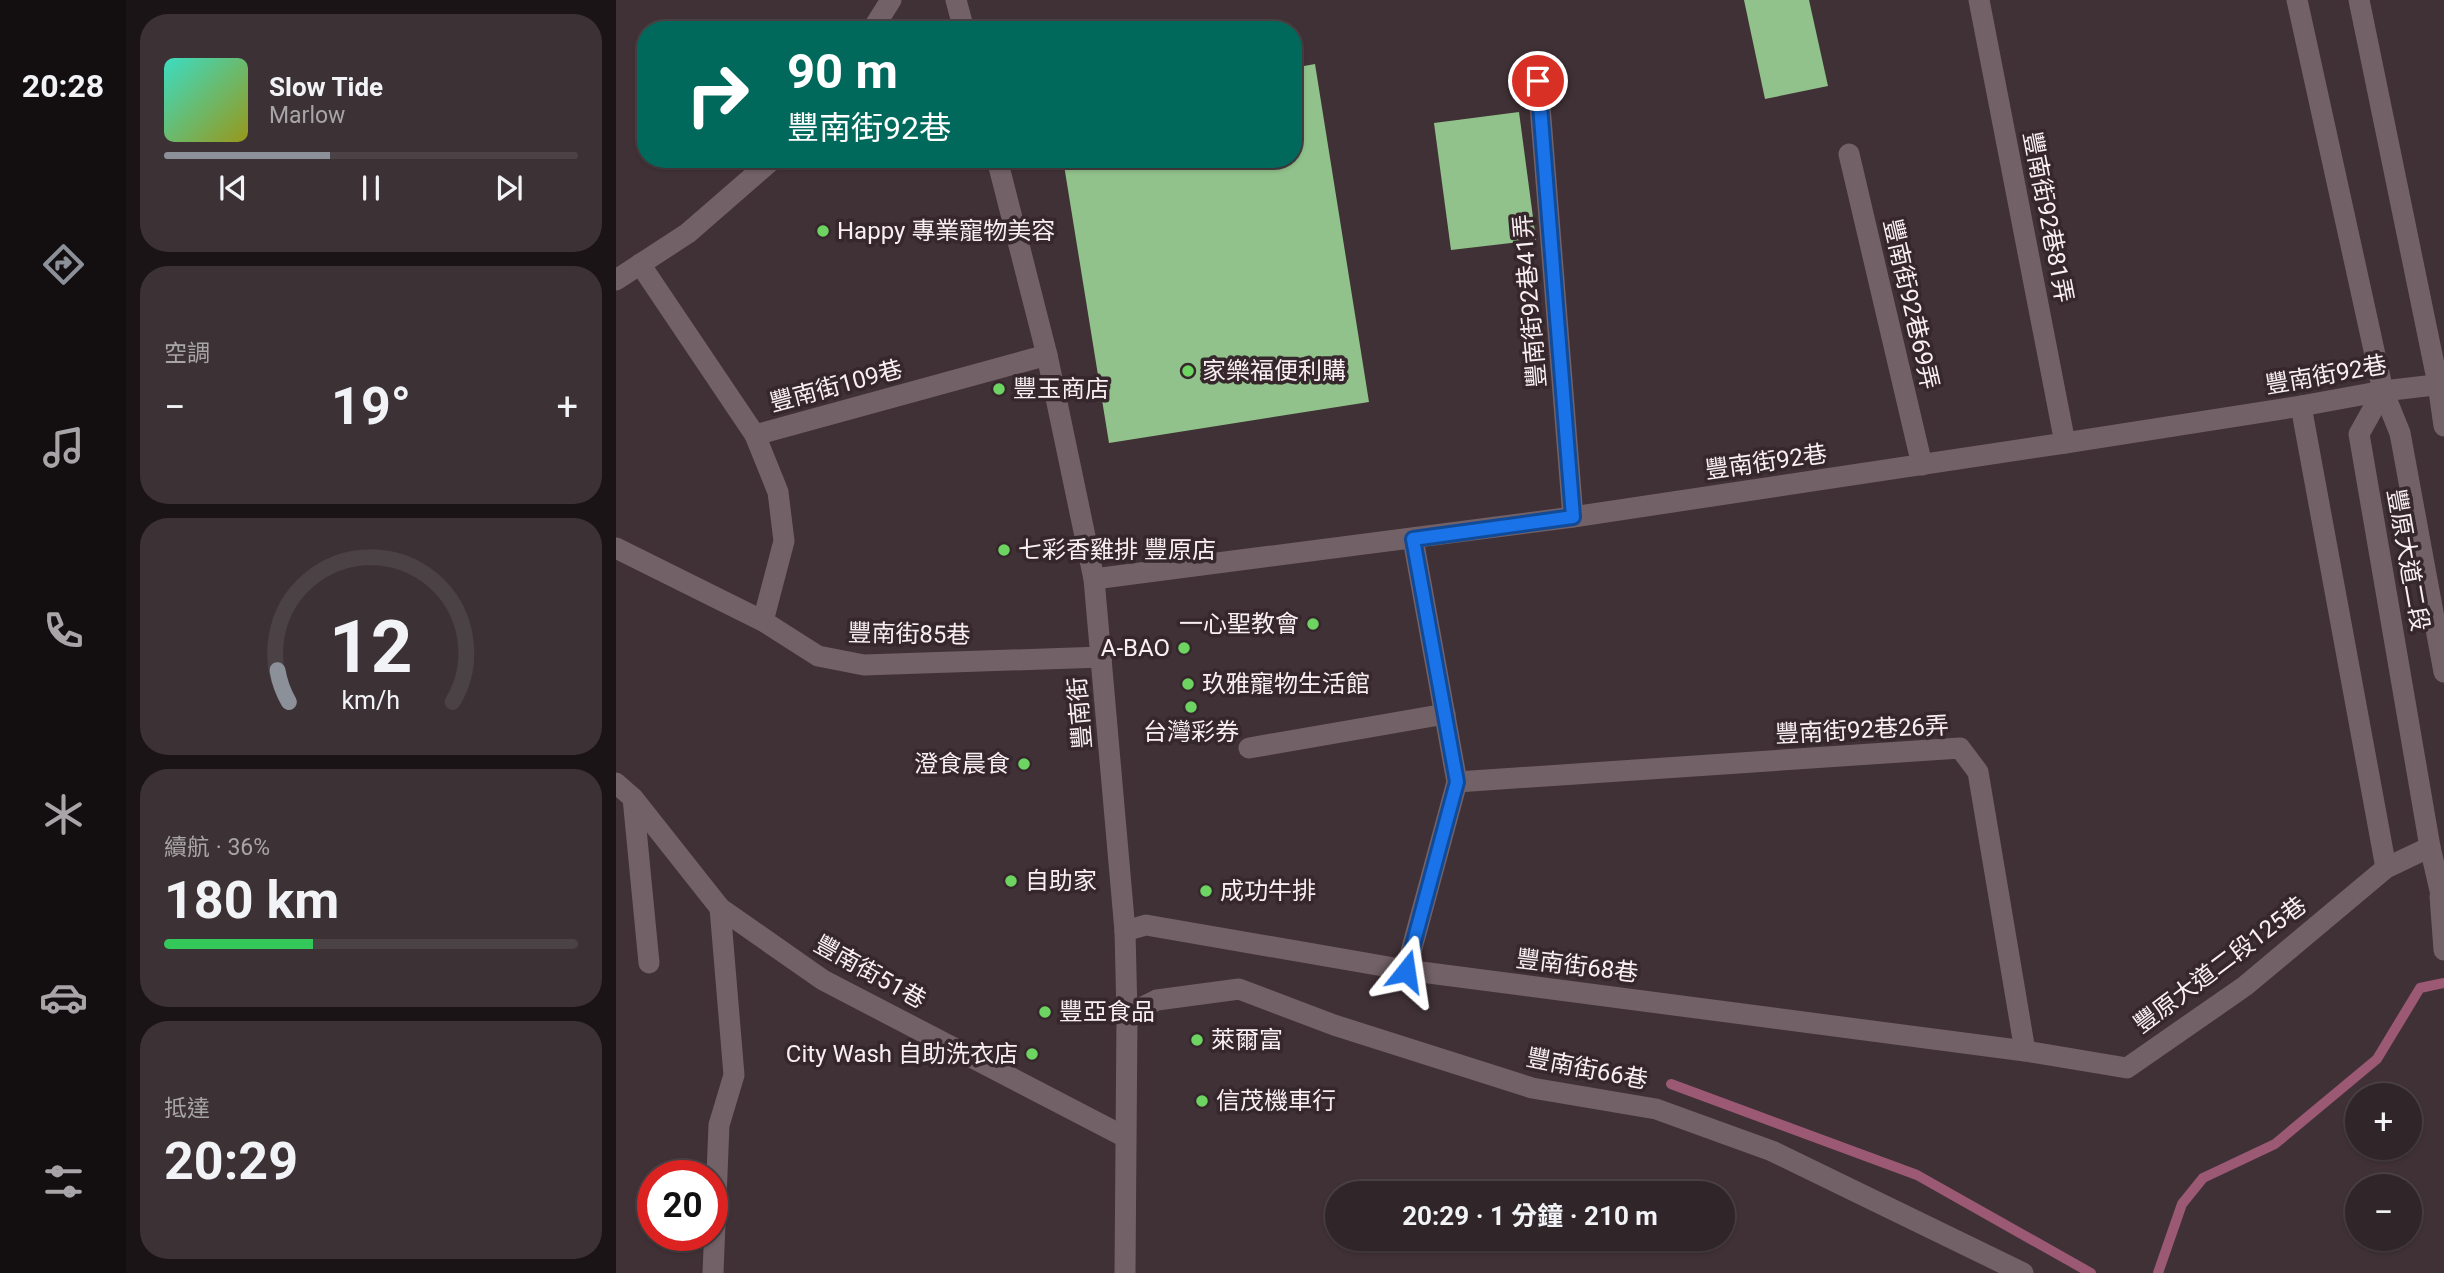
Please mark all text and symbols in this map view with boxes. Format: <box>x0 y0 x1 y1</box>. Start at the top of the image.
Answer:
text: 90 m <box>787 43 898 100</box>
icon: right <box>672 49 763 140</box>
pin <box>1508 51 1568 111</box>
icon: arrive <box>1519 62 1557 100</box>
text: 20:28 <box>22 67 104 105</box>
text: Slow Tide <box>269 72 383 102</box>
text: Marlow <box>269 102 345 129</box>
text: 豐南街92巷 <box>787 109 951 147</box>
street label: 豐南街92巷81弄 <box>2018 129 2078 305</box>
icon: previous <box>214 169 252 207</box>
icon: pause <box>352 169 390 207</box>
icon: next <box>490 169 528 207</box>
street label: 豐南街92巷41弄 <box>1508 213 1552 389</box>
street label: 豐南街92巷69弄 <box>1878 216 1944 392</box>
place label: Happy 專業寵物美容 <box>837 217 1055 245</box>
marker: Happy 專業寵物美容 <box>815 223 831 239</box>
icon: directions <box>39 240 88 289</box>
text: 空調 <box>164 340 210 367</box>
street label: 豐南街92巷 <box>2263 351 2389 399</box>
street label: 豐南街109巷 <box>766 355 906 417</box>
place label: 家樂福便利購 <box>1202 357 1346 385</box>
marker: 家樂福便利購 <box>1180 363 1196 379</box>
place label: 豐玉商店 <box>1013 375 1109 403</box>
text: 19° <box>331 376 411 437</box>
marker: 豐玉商店 <box>991 381 1007 397</box>
text: − <box>164 385 186 429</box>
text: + <box>556 385 578 429</box>
icon: music <box>39 423 88 472</box>
street label: 豐南街92巷 <box>1703 440 1829 484</box>
street label: 豐原大道二段 <box>2382 487 2434 633</box>
place label: 七彩香雞排 豐原店 <box>1018 536 1216 564</box>
marker: 七彩香雞排 豐原店 <box>996 542 1012 558</box>
text: 12 <box>329 605 413 691</box>
icon: phone <box>39 606 88 655</box>
place label: 一心聖教會 <box>1179 610 1299 638</box>
marker: 一心聖教會 <box>1305 616 1321 632</box>
street label: 豐南街85巷 <box>847 619 971 649</box>
place label: A-BAO <box>1101 634 1170 662</box>
marker: A-BAO <box>1176 640 1192 656</box>
place label: 玖雅寵物生活館 <box>1202 670 1370 698</box>
street label: 豐南街 <box>1063 676 1097 750</box>
marker: 玖雅寵物生活館 <box>1180 676 1196 692</box>
text: km/h <box>342 686 400 715</box>
marker: 台灣彩券 <box>1183 699 1199 715</box>
street label: 豐南街92巷26弄 <box>1774 711 1950 749</box>
place label: 台灣彩券 <box>1143 718 1239 746</box>
place label: 澄食晨食 <box>914 750 1010 778</box>
marker: 澄食晨食 <box>1016 756 1032 772</box>
icon: climate <box>39 790 88 839</box>
text: 續航 · 36% <box>164 834 270 861</box>
place label: 自助家 <box>1025 867 1097 895</box>
text: 180 km <box>164 870 339 931</box>
marker: 自助家 <box>1003 873 1019 889</box>
place label: 成功牛排 <box>1220 877 1316 905</box>
marker: 成功牛排 <box>1198 883 1214 899</box>
street label: 豐原大道二段125巷 <box>2128 891 2312 1039</box>
street label: 豐南街51巷 <box>809 930 931 1014</box>
position arrow <box>1369 934 1443 1008</box>
street label: 豐南街68巷 <box>1514 945 1640 987</box>
icon: car <box>39 973 88 1022</box>
place label: 豐亞食品 <box>1059 998 1155 1026</box>
marker: 豐亞食品 <box>1037 1004 1053 1020</box>
place label: 萊爾富 <box>1211 1026 1283 1054</box>
marker: 萊爾富 <box>1189 1032 1205 1048</box>
place label: City Wash 自助洗衣店 <box>786 1040 1018 1068</box>
street label: 豐南街66巷 <box>1524 1044 1650 1094</box>
marker: City Wash 自助洗衣店 <box>1024 1046 1040 1062</box>
map controls <box>2345 1083 2422 1251</box>
button: + <box>2345 1083 2422 1160</box>
place label: 信茂機車行 <box>1216 1087 1336 1115</box>
marker: 信茂機車行 <box>1194 1093 1210 1109</box>
text: 抵達 <box>164 1095 210 1122</box>
text: 20:29 <box>164 1131 298 1192</box>
icon: filters <box>39 1157 88 1206</box>
speed limit sign: 20 <box>637 1160 728 1251</box>
button: − <box>2345 1174 2422 1251</box>
text: 20:29 · 1 分鐘 · 210 m <box>1402 1201 1658 1231</box>

